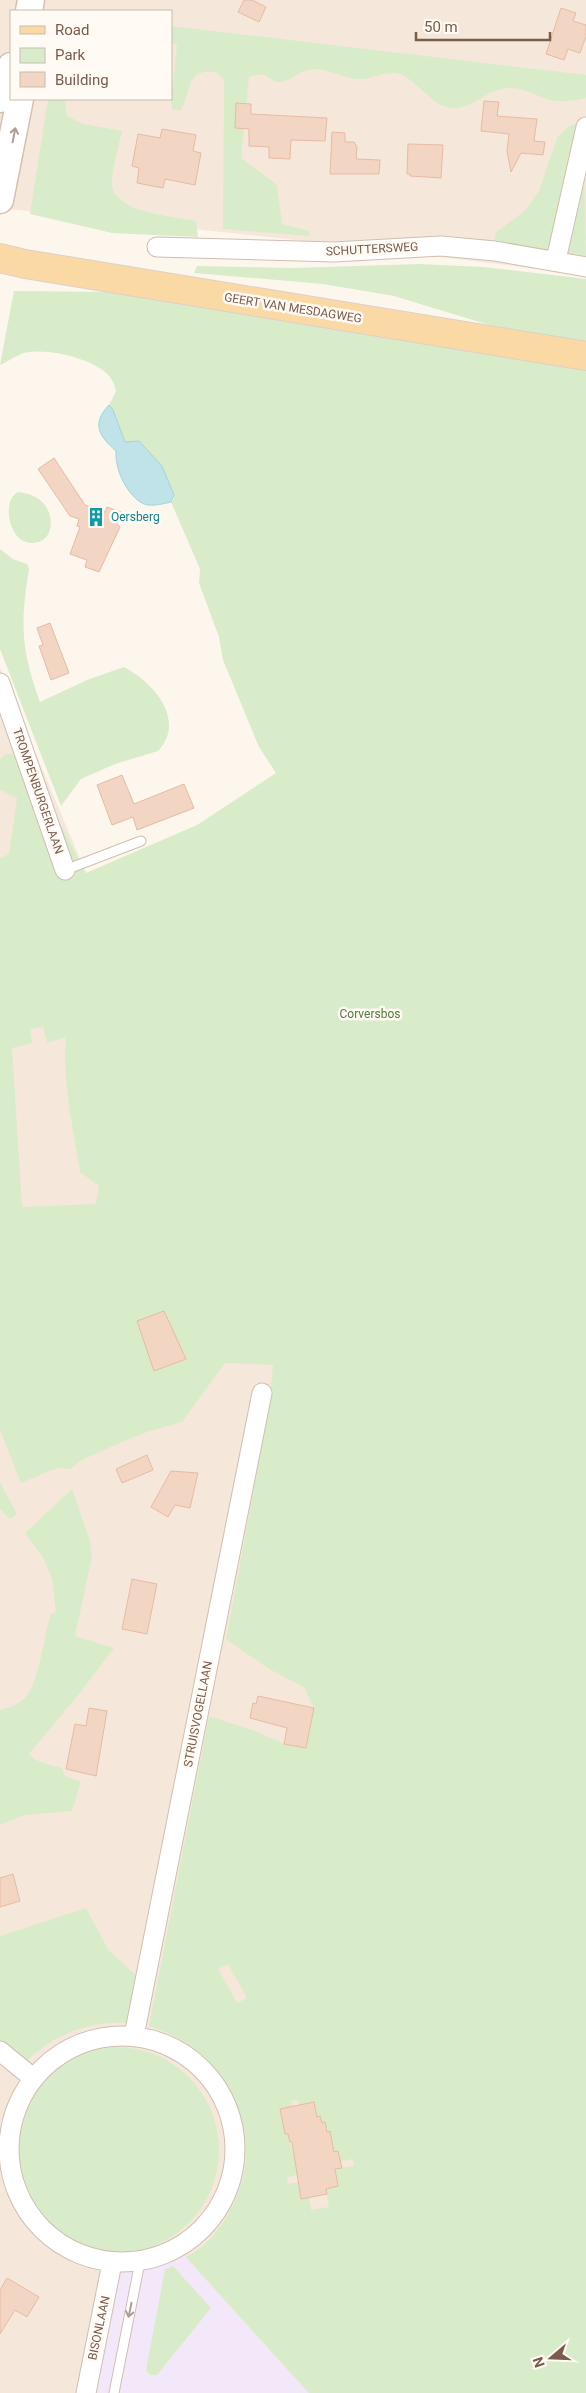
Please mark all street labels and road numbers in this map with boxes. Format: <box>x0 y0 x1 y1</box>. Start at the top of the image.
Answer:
street label: SCHUTTERSWEG <box>325 240 419 258</box>
street label: GEERT VAN MESDAGWEG <box>223 290 363 326</box>
street label: TROMPENBURGERLAAN <box>10 726 66 856</box>
street label: STRUISVOGELLAAN <box>181 1660 215 1768</box>
street label: BISONLAAN <box>85 2295 113 2361</box>

